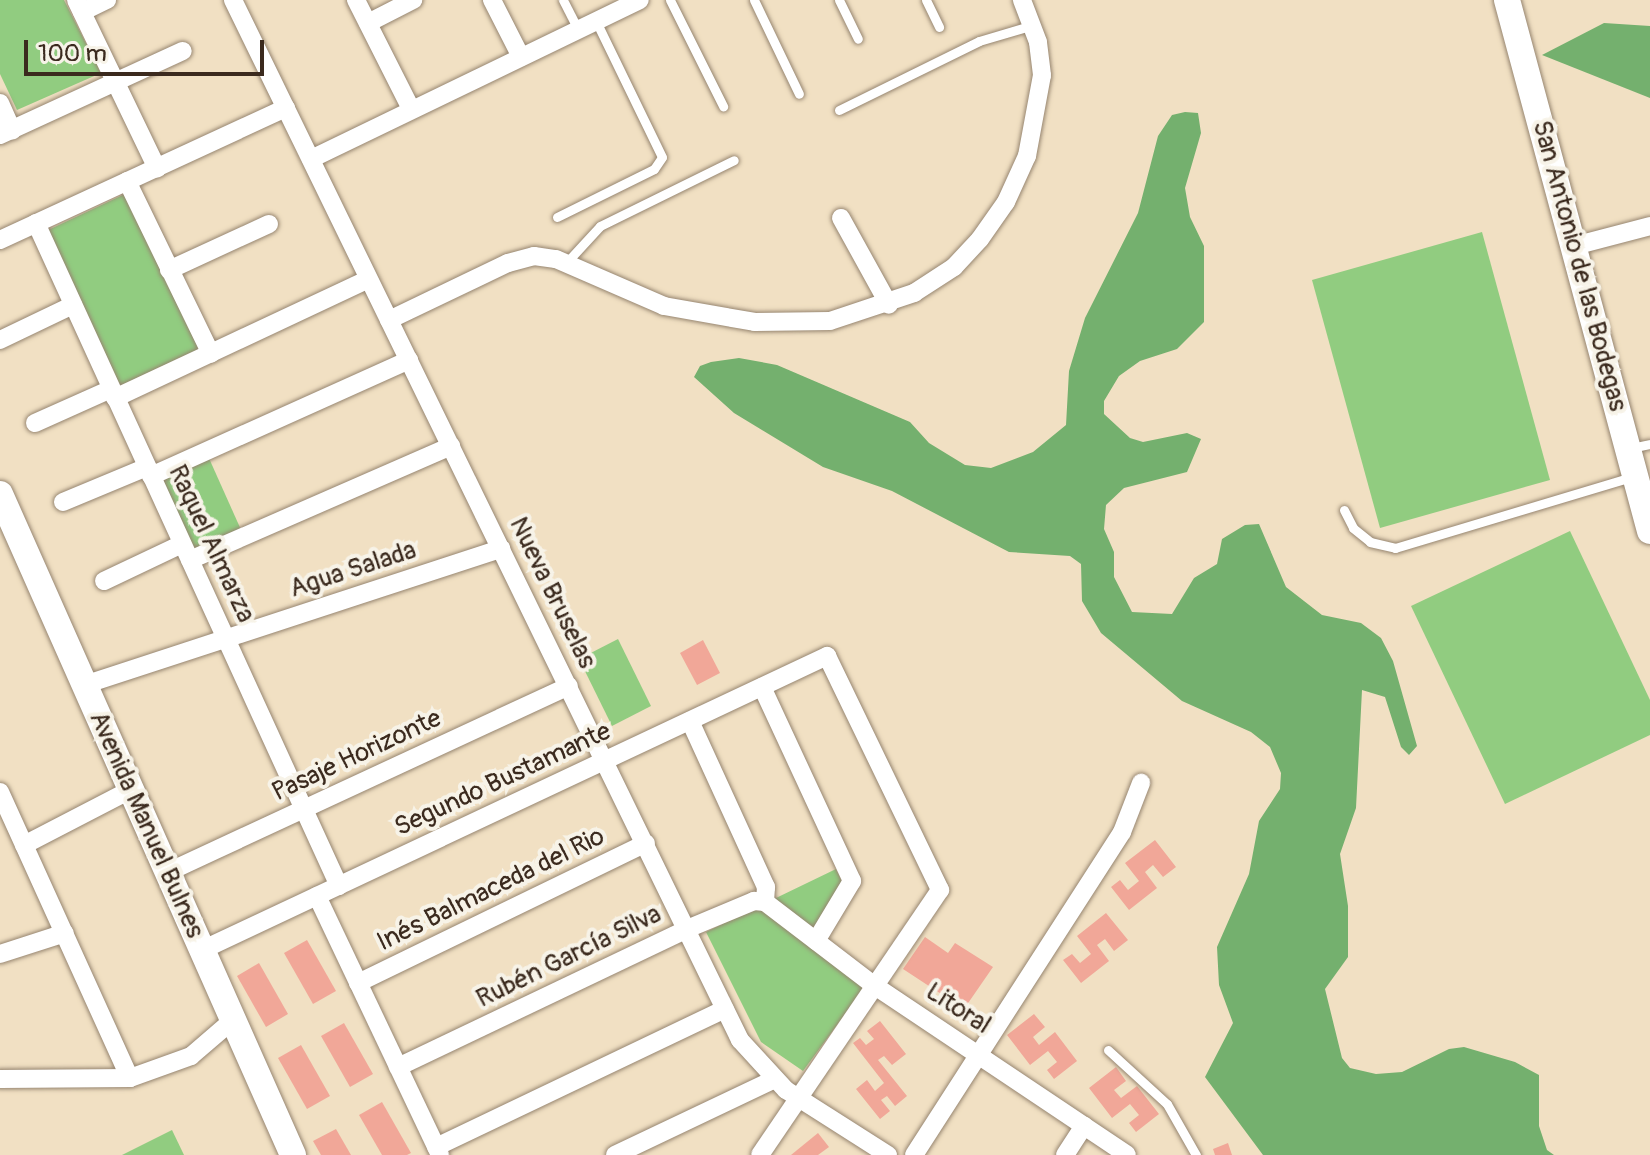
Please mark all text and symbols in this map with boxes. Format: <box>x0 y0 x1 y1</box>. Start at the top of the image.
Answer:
scale bar <box>28 24 268 74</box>
text: 100 m <box>38 39 107 68</box>
street label: San Antonio de las Bodegas <box>1525 117 1633 415</box>
street label: Raquel Almarza <box>161 460 261 628</box>
street label: Nueva Bruselas <box>502 512 602 674</box>
street label: Agua Salada <box>286 535 420 605</box>
street label: Pasaje Horizonte <box>268 703 446 809</box>
street label: Avenida Manuel Bulnes <box>82 707 210 943</box>
street label: Segundo Bustamante <box>390 716 616 844</box>
street label: Inés Balmaceda del Rio <box>372 821 610 959</box>
street label: Rubén García Silva <box>472 899 666 1015</box>
street label: Litoral <box>920 977 996 1041</box>

